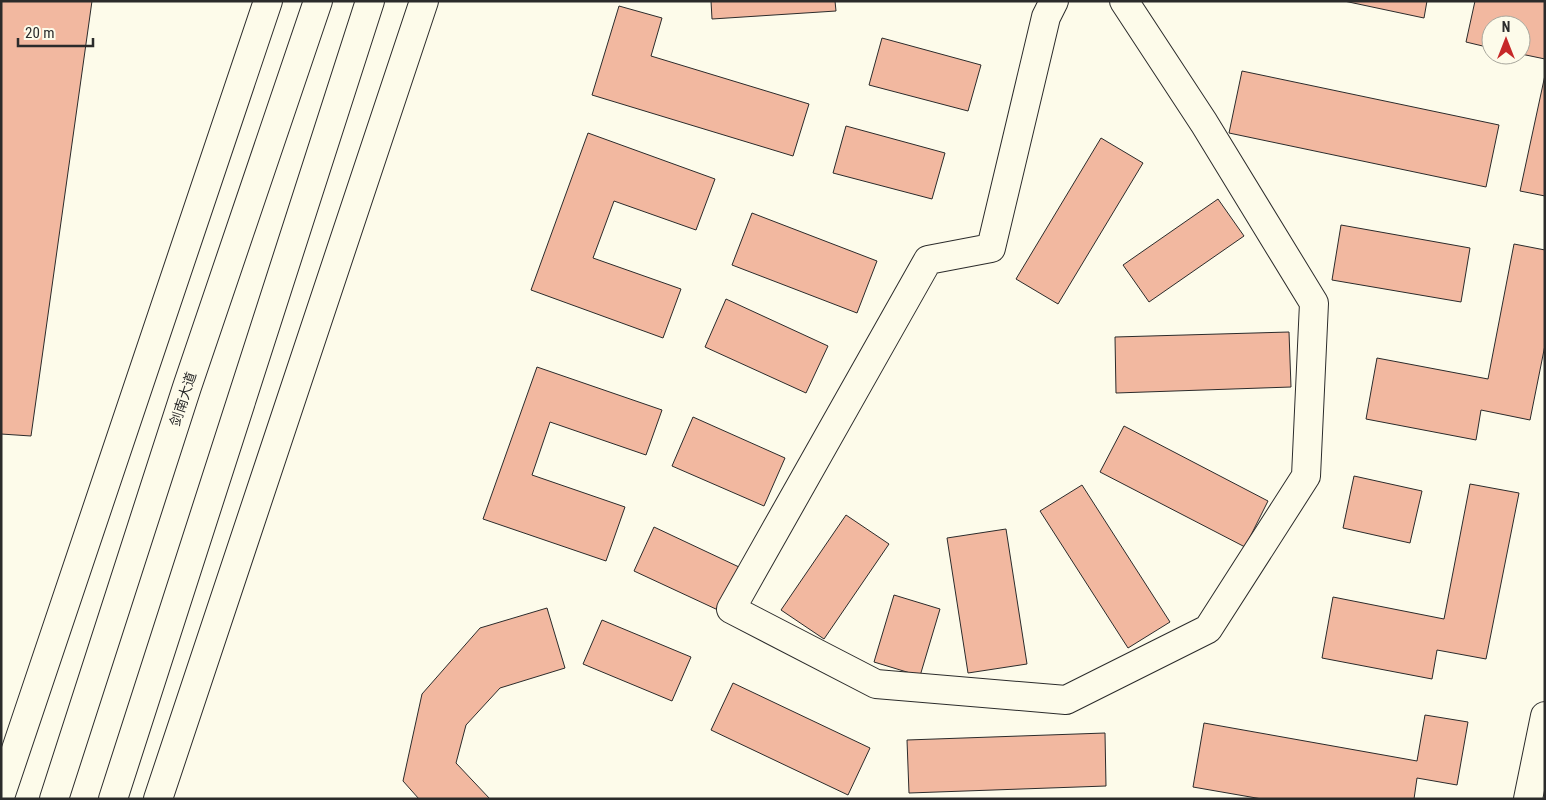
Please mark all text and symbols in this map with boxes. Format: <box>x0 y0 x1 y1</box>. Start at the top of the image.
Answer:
scale bar <box>18 15 92 47</box>
north arrow <box>1481 15 1531 65</box>
text: N <box>1502 19 1510 35</box>
text: 20 m <box>25 24 55 42</box>
street label: 剑南大道 <box>167 370 199 428</box>

